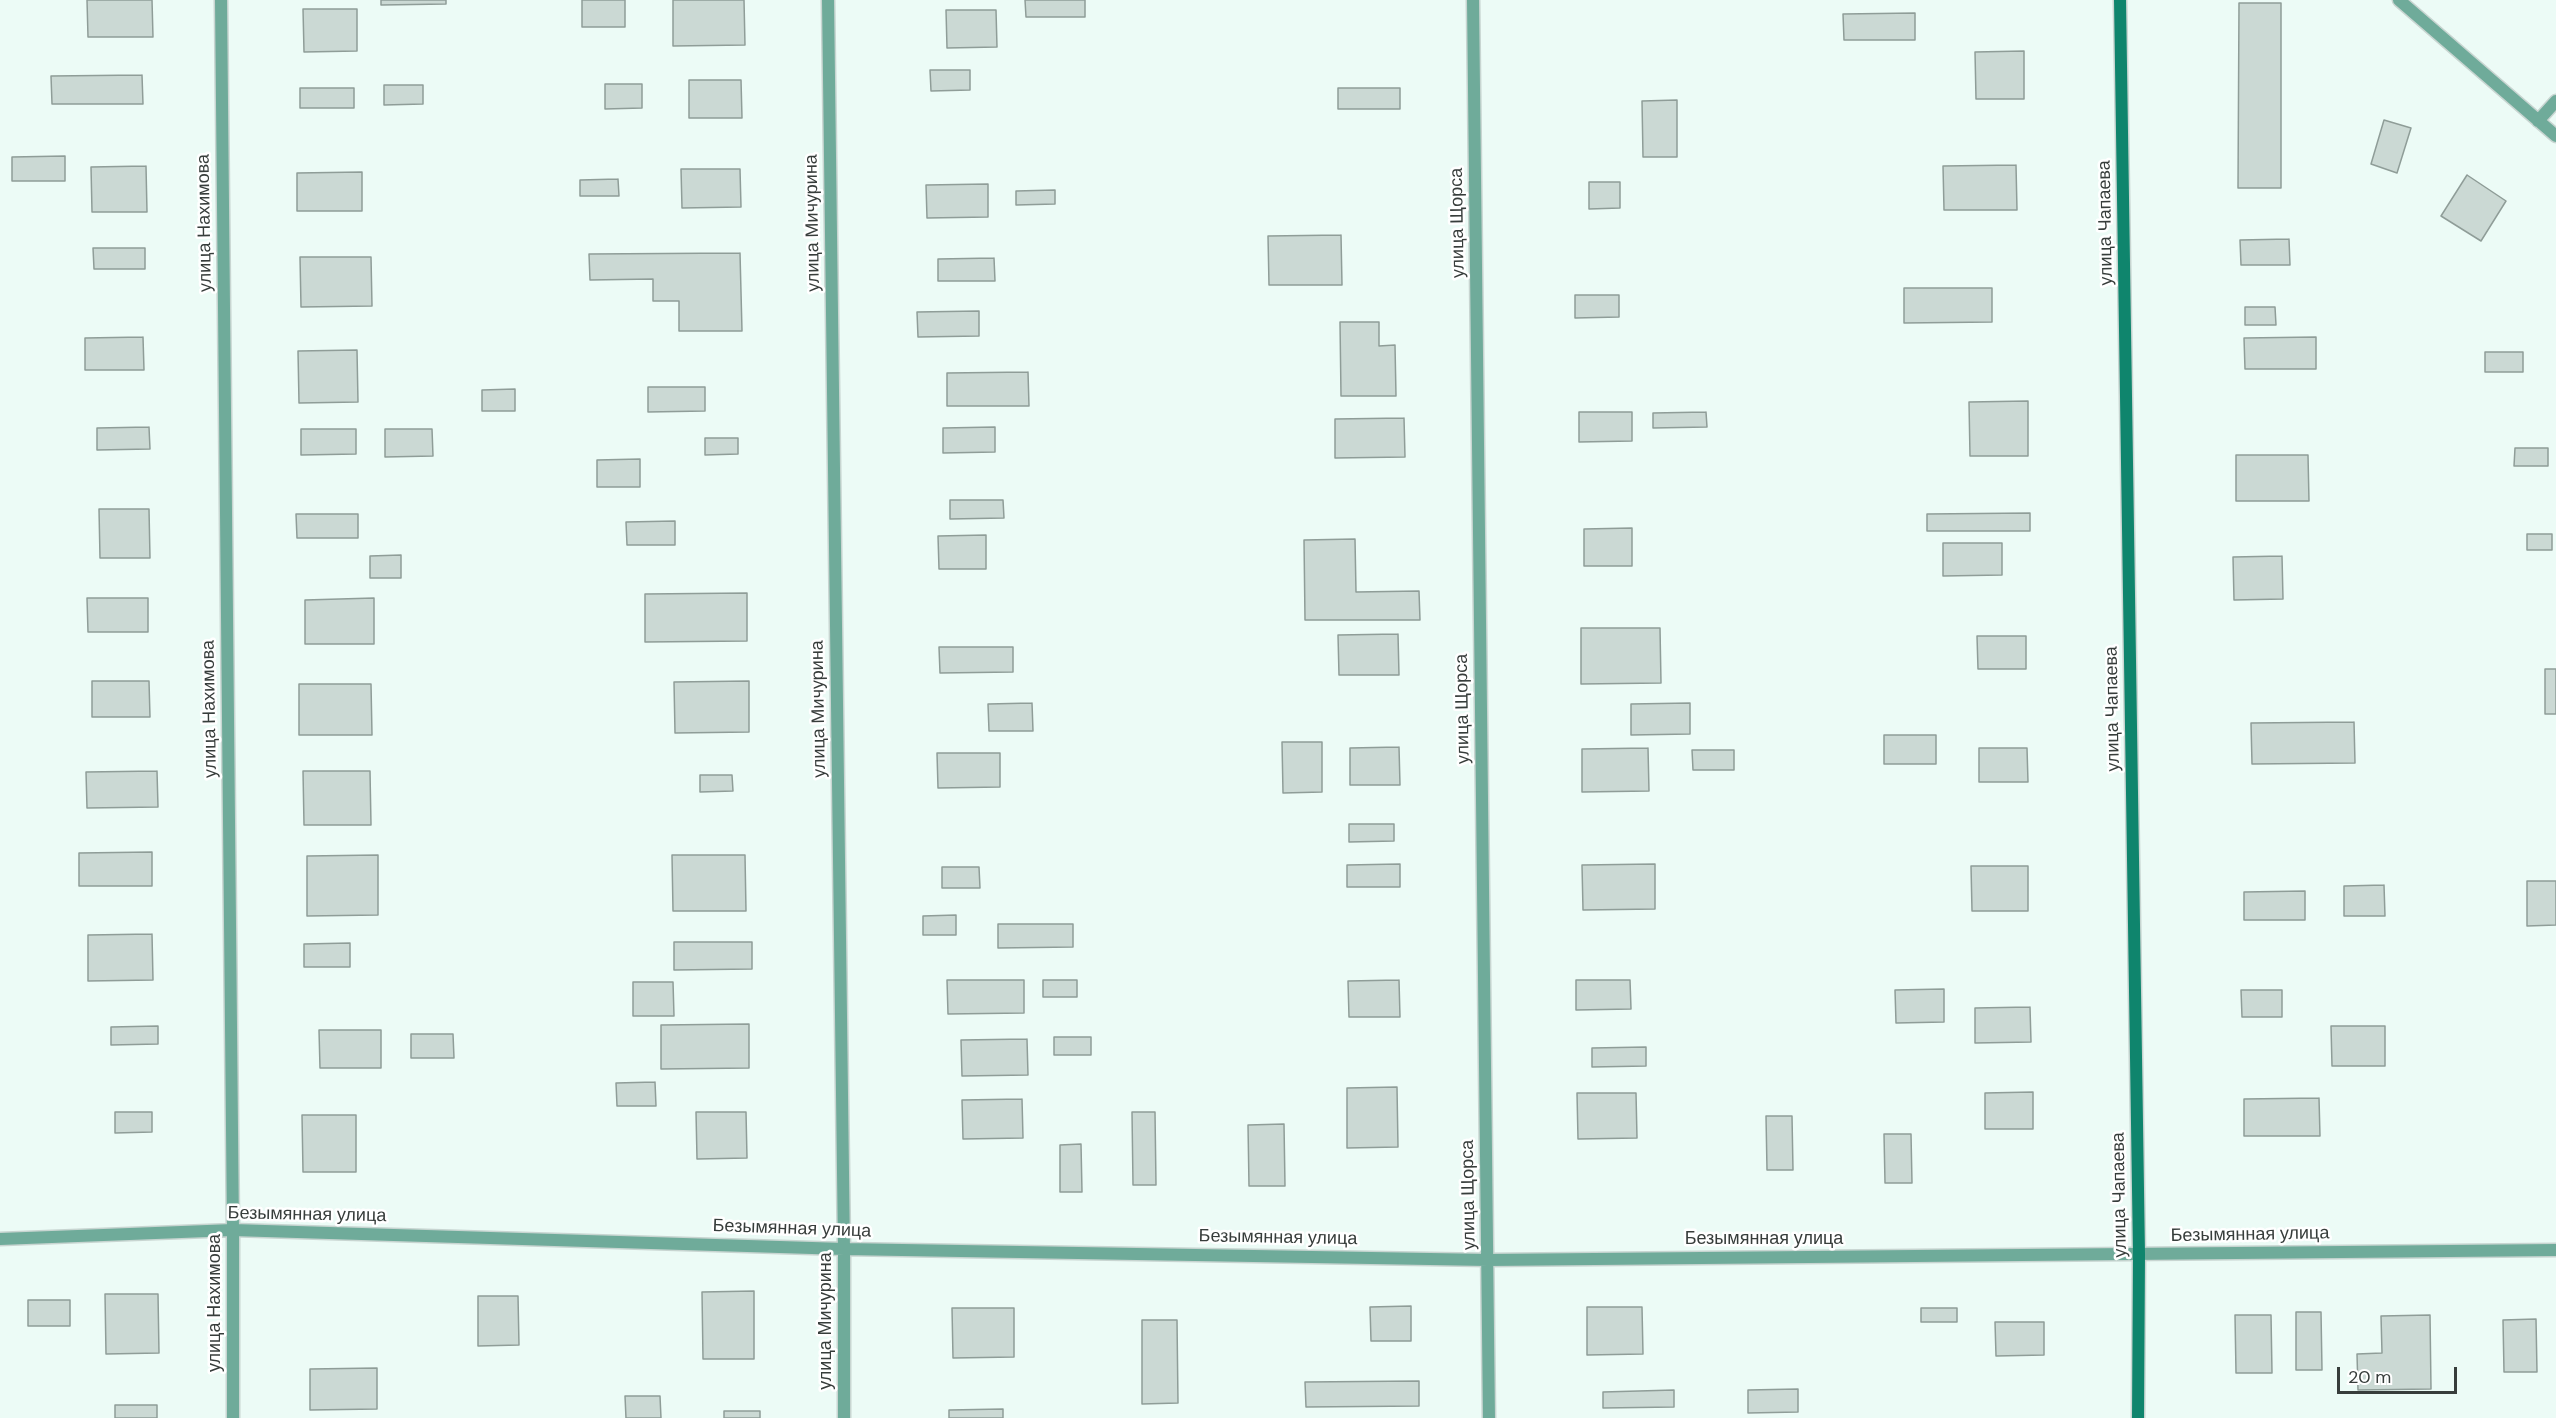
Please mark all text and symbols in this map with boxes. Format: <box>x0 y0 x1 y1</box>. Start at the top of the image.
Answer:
street label: улица Нахимова <box>193 154 217 292</box>
street label: улица Мичурина <box>801 154 825 292</box>
street label: улица Чапаева <box>2094 160 2118 286</box>
street label: улица Щорса <box>1446 168 1470 278</box>
street label: улица Нахимова <box>198 640 222 778</box>
street label: улица Мичурина <box>807 640 831 778</box>
street label: улица Чапаева <box>2101 646 2125 772</box>
street label: улица Щорса <box>1451 654 1475 764</box>
street label: улица Чапаева <box>2108 1132 2132 1258</box>
street label: улица Щорса <box>1457 1140 1481 1250</box>
street label: Безымянная улица <box>227 1203 387 1227</box>
street label: Безымянная улица <box>712 1215 872 1243</box>
street label: Безымянная улица <box>2170 1223 2330 1247</box>
street label: Безымянная улица <box>1198 1226 1358 1250</box>
street label: Безымянная улица <box>1685 1228 1843 1250</box>
street label: улица Нахимова <box>204 1234 226 1372</box>
street label: улица Мичурина <box>815 1252 837 1390</box>
scale bar <box>2340 1355 2460 1393</box>
text: 20 m <box>2348 1365 2391 1389</box>

